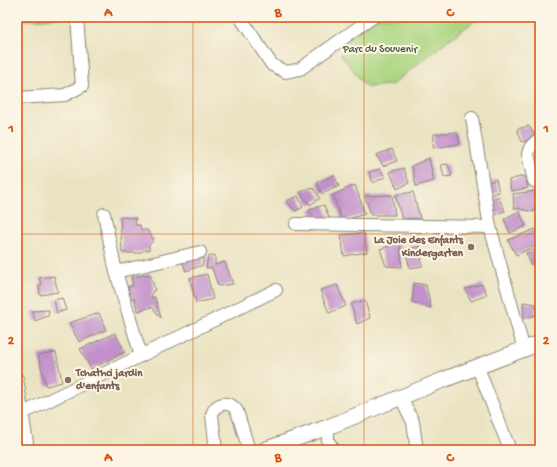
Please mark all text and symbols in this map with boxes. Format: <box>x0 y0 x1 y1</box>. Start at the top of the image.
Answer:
text: A <box>103 6 113 21</box>
text: B <box>274 6 283 21</box>
text: C <box>445 6 455 21</box>
park label: Parc du Souvenir <box>342 44 418 56</box>
text: 1 <box>7 122 14 137</box>
text: 1 <box>542 122 549 137</box>
place label: La Joie des Enfants Kindergarten <box>374 234 464 261</box>
marker: La Joie des Enfants Kindergarten <box>466 242 476 252</box>
text: 2 <box>8 334 15 349</box>
text: 2 <box>543 334 550 349</box>
place label: Tchathci jardin d'enfants <box>75 367 143 393</box>
marker: Tchathci jardin d'enfants <box>63 375 73 385</box>
text: A <box>103 451 113 466</box>
text: B <box>274 451 283 466</box>
text: C <box>445 451 455 466</box>

